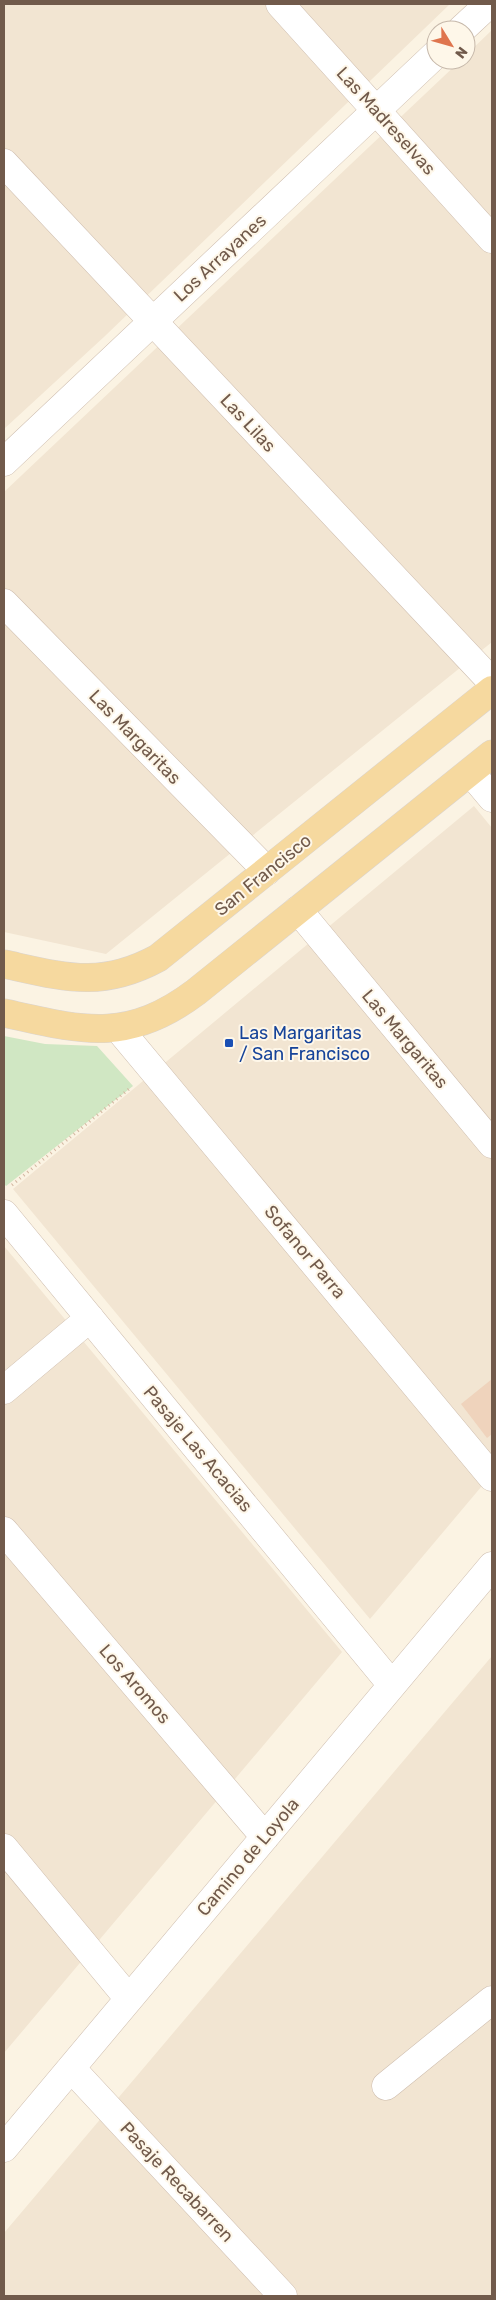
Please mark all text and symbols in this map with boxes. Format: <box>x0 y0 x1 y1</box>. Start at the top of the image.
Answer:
north arrow <box>426 20 476 70</box>
text: N <box>451 43 471 62</box>
street label: Las Madreselvas <box>332 62 440 180</box>
street label: Los Arrayanes <box>169 210 271 306</box>
street label: Las Lilas <box>216 389 280 457</box>
street label: Las Margaritas <box>85 685 185 789</box>
street label: San Francisco <box>210 829 316 921</box>
street label: Las Margaritas <box>357 985 453 1093</box>
place label: Las Margaritas / San Francisco <box>239 1022 370 1065</box>
marker: Las Margaritas / San Francisco <box>223 1037 235 1049</box>
street label: Sofanor Parra <box>260 1201 350 1303</box>
street label: Pasaje Las Acacias <box>139 1381 257 1517</box>
street label: Los Aromos <box>95 1640 175 1728</box>
street label: Camino de Loyola <box>192 1794 304 1920</box>
street label: Pasaje Recabarren <box>116 2117 238 2247</box>

